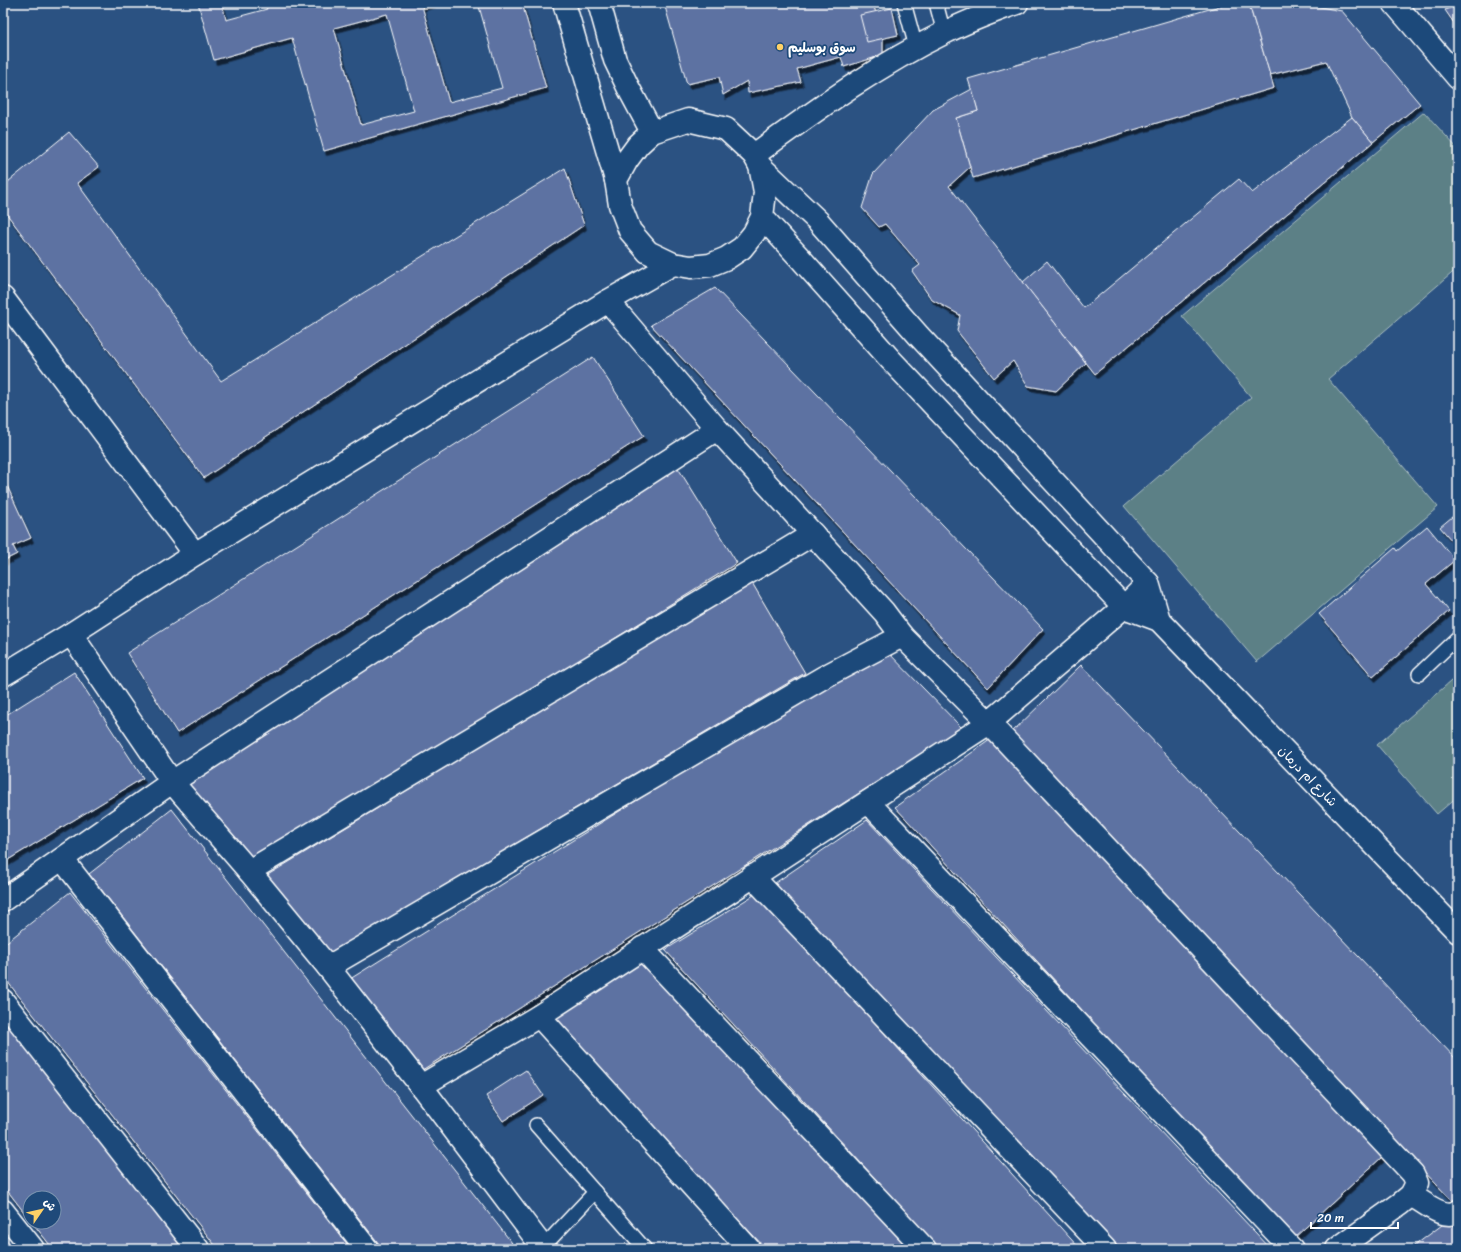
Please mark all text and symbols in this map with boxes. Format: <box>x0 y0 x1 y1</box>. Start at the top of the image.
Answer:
place label: سوق بوسليم <box>788 36 856 59</box>
marker: سوق بوسليم <box>775 42 785 52</box>
street label: شارع ام درمان <box>1273 740 1343 812</box>
north arrow <box>22 1190 62 1230</box>
text: ش <box>39 1194 61 1215</box>
scale bar <box>1311 1204 1398 1230</box>
text: 20 m <box>1317 1207 1344 1229</box>

